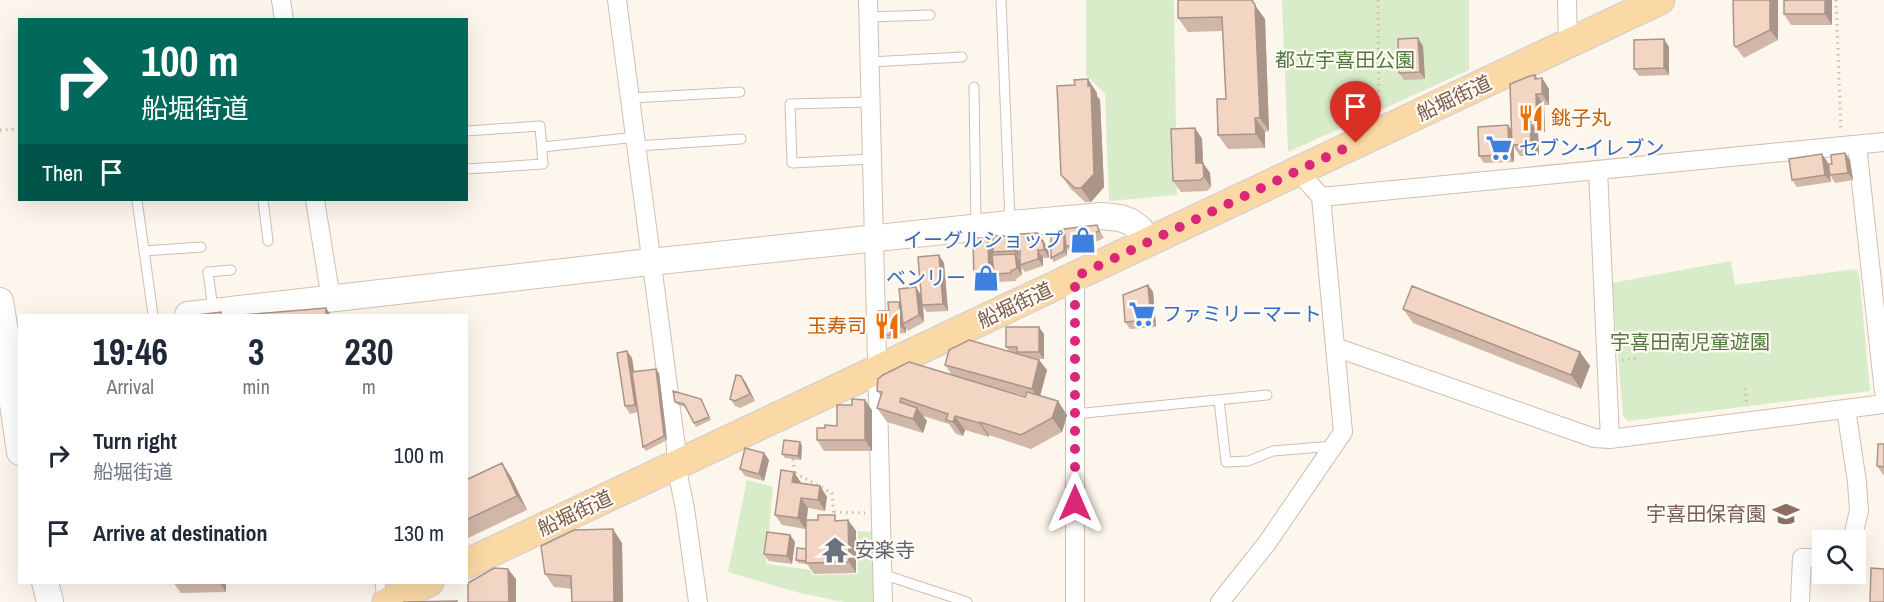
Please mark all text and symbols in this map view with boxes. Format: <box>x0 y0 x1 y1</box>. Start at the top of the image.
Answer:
text: 100 m <box>141 33 239 89</box>
icon: right <box>42 42 120 120</box>
park label: 都立宇喜田公園 <box>1275 46 1415 73</box>
street label: 船堀街道 <box>1412 68 1496 127</box>
pin <box>1330 81 1381 143</box>
text: 船堀街道 <box>141 90 249 126</box>
icon: arrive <box>1339 90 1372 123</box>
restaurant icon: 銚子丸 <box>1516 103 1546 133</box>
place label: 銚子丸 <box>1551 104 1611 131</box>
supermarket icon: セブン-イレブン <box>1484 133 1514 163</box>
place label: セブン-イレブン <box>1519 134 1664 161</box>
icon: arrive <box>95 156 128 189</box>
text: Then <box>42 158 83 188</box>
shop icon: イーグルショップ <box>1068 225 1098 255</box>
place label: イーグルショップ <box>903 226 1063 253</box>
shop icon: ベンリー <box>971 263 1001 293</box>
place label: ベンリー <box>886 264 966 291</box>
street label: 船堀街道 <box>973 275 1057 334</box>
supermarket icon: ファミリーマート <box>1127 299 1157 329</box>
place label: ファミリーマート <box>1162 300 1322 327</box>
restaurant icon: 玉寿司 <box>872 311 902 341</box>
place label: 玉寿司 <box>807 312 867 339</box>
text: 19:46 <box>92 328 168 376</box>
text: 3 <box>248 328 264 376</box>
text: 230 <box>344 328 394 376</box>
park label: 宇喜田南児童遊園 <box>1610 328 1770 355</box>
text: Arrival <box>107 373 154 400</box>
text: min <box>242 373 270 400</box>
text: m <box>362 373 376 400</box>
text: Turn right <box>93 426 177 456</box>
icon: right <box>42 439 75 472</box>
text: 100 m <box>394 440 444 470</box>
text: 船堀街道 <box>93 458 173 485</box>
position arrow <box>1043 471 1107 535</box>
street label: 船堀街道 <box>533 483 617 542</box>
school or university icon: 宇喜田保育園 <box>1771 499 1801 529</box>
place label: 宇喜田保育園 <box>1646 500 1766 527</box>
icon: arrive <box>42 517 75 550</box>
text: Arrive at destination <box>93 518 267 548</box>
text: 130 m <box>394 518 444 548</box>
map controls <box>1812 530 1866 584</box>
button: search <box>1812 530 1866 584</box>
temple icon: 安楽寺 <box>820 535 850 565</box>
place label: 安楽寺 <box>855 536 915 563</box>

